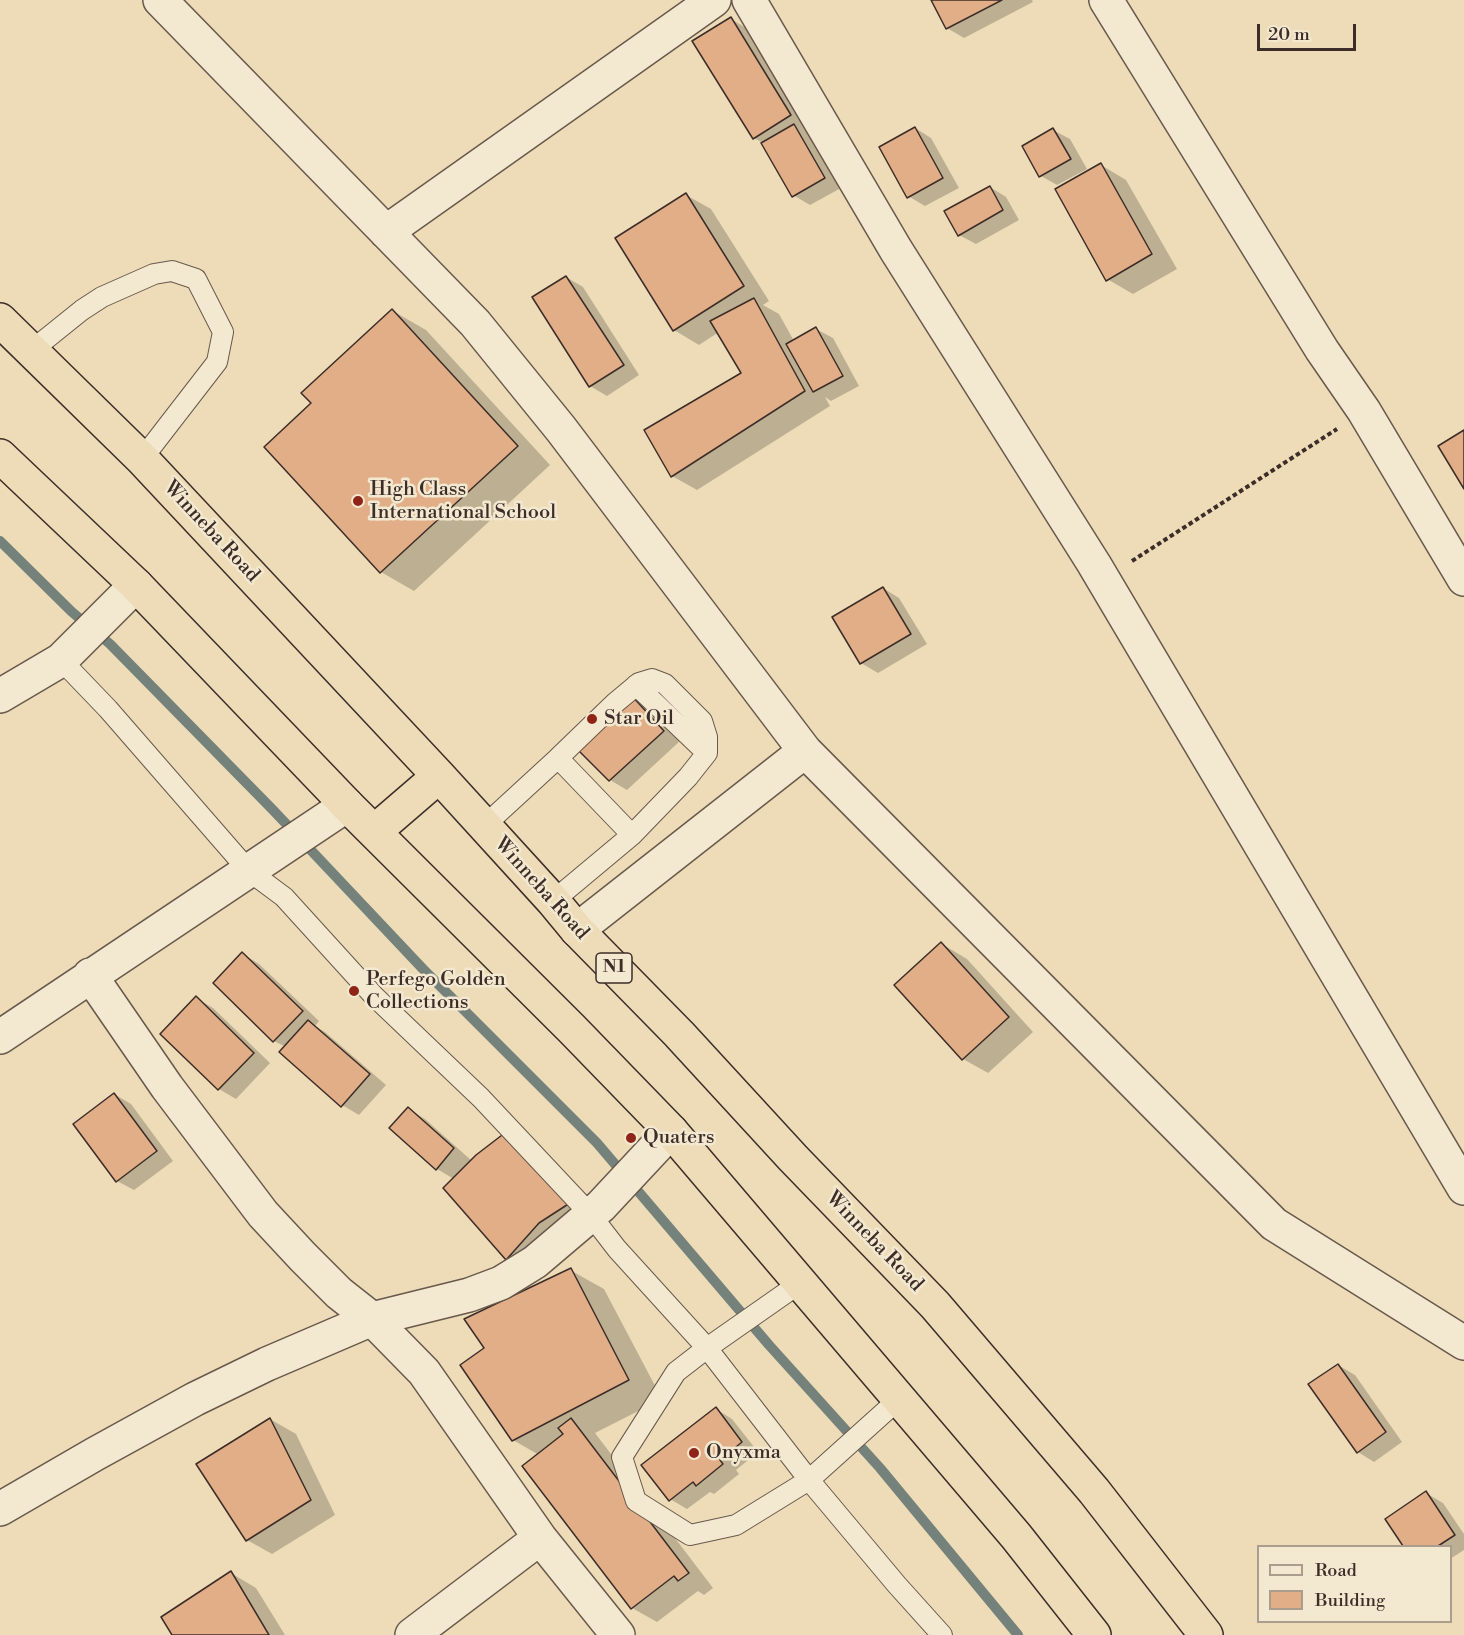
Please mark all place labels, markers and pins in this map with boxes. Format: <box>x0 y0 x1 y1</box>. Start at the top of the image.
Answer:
place label: High Class International School <box>370 478 556 525</box>
marker: High Class International School <box>351 494 365 508</box>
place label: Star Oil <box>604 707 674 731</box>
marker: Star Oil <box>585 712 599 726</box>
place label: Perfego Golden Collections <box>366 968 506 1015</box>
marker: Perfego Golden Collections <box>347 984 361 998</box>
place label: Quaters <box>643 1126 715 1150</box>
marker: Quaters <box>624 1131 638 1145</box>
place label: Onyxma <box>706 1441 781 1465</box>
marker: Onyxma <box>687 1446 701 1460</box>

